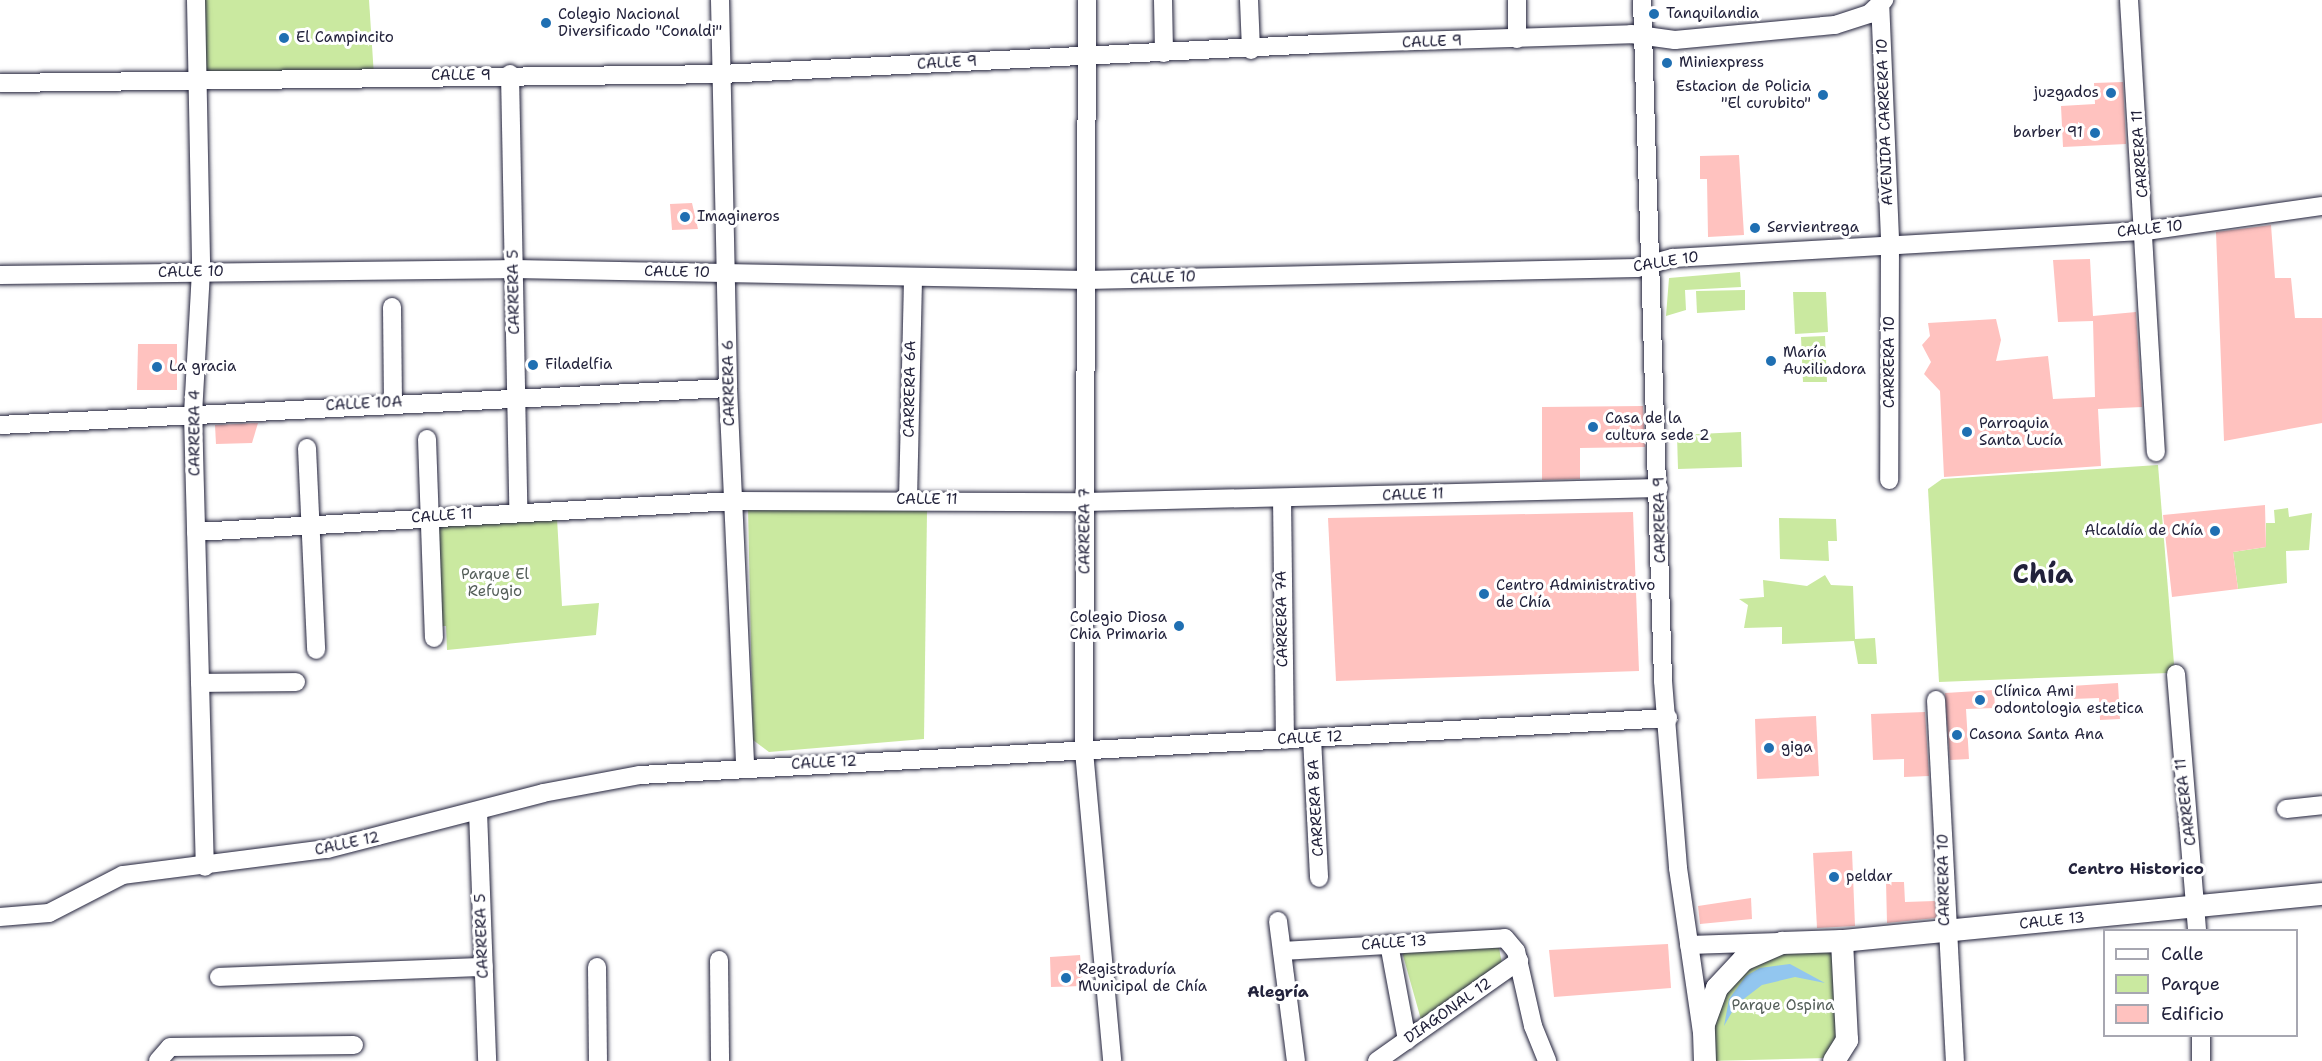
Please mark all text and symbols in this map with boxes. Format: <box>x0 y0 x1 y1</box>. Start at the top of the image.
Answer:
place label: Colegio Nacional Diversificado "Conaldi" <box>558 5 722 40</box>
place label: Tanquilandia <box>1666 5 1759 23</box>
marker: Tanquilandia <box>1647 7 1661 21</box>
marker: Colegio Nacional Diversificado "Conaldi" <box>539 16 553 30</box>
place label: El Campincito <box>296 29 394 47</box>
marker: El Campincito <box>277 31 291 45</box>
street label: CALLE 9 <box>1402 32 1462 52</box>
street label: AVENIDA CARRERA 10 <box>1873 38 1897 206</box>
street label: CALLE 9 <box>916 52 978 74</box>
place label: Miniexpress <box>1679 54 1764 72</box>
marker: Miniexpress <box>1660 56 1674 70</box>
street label: CALLE 9 <box>431 67 491 85</box>
place label: Estacion de Policia "El curubito" <box>1676 77 1811 112</box>
place label: juzgados <box>2034 84 2099 102</box>
marker: juzgados <box>2104 86 2118 100</box>
marker: Estacion de Policia "El curubito" <box>1816 88 1830 102</box>
street label: CARRERA 11 <box>2128 109 2152 199</box>
place label: barber 91 <box>2013 124 2083 142</box>
marker: barber 91 <box>2088 126 2102 140</box>
place label: Imagineros <box>697 208 780 226</box>
marker: Imagineros <box>678 210 692 224</box>
street label: CALLE 10 <box>2116 217 2184 241</box>
place label: Servientrega <box>1767 219 1859 237</box>
marker: Servientrega <box>1748 221 1762 235</box>
street label: CALLE 10 <box>1632 248 1700 276</box>
street label: CARRERA 5 <box>504 249 524 335</box>
street label: CALLE 10 <box>158 262 224 282</box>
street label: CALLE 10 <box>644 262 710 282</box>
street label: CALLE 10 <box>1130 268 1196 288</box>
street label: CARRERA 10 <box>1881 316 1899 408</box>
street label: CARRERA 6 <box>719 340 739 426</box>
street label: CARRERA 6A <box>900 340 920 438</box>
place label: María Auxiliadora <box>1783 343 1866 378</box>
marker: María Auxiliadora <box>1764 354 1778 368</box>
place label: Filadelfia <box>545 356 612 374</box>
place label: La gracia <box>169 358 236 376</box>
marker: Filadelfia <box>526 358 540 372</box>
marker: La gracia <box>150 360 164 374</box>
street label: CARRERA 4 <box>186 390 204 476</box>
street label: CALLE 10A <box>325 393 403 415</box>
place label: Casa de la cultura sede 2 <box>1605 409 1710 444</box>
place label: Parroquia Santa Lucía <box>1979 414 2063 449</box>
marker: Casa de la cultura sede 2 <box>1586 420 1600 434</box>
marker: Parroquia Santa Lucía <box>1960 425 1974 439</box>
street label: CARRERA 9 <box>1650 477 1670 563</box>
street label: CALLE 11 <box>1382 485 1444 505</box>
street label: CARRERA 7 <box>1076 488 1094 574</box>
street label: CALLE 11 <box>896 491 958 509</box>
street label: CALLE 11 <box>411 505 473 527</box>
place label: Alcaldía de Chía <box>2085 522 2203 540</box>
marker: Alcaldía de Chía <box>2208 524 2222 538</box>
district label: Chía <box>2013 558 2073 590</box>
park label: Parque El Refugio <box>461 565 529 600</box>
street label: CARRERA 7A <box>1272 570 1292 668</box>
place label: Centro Administrativo de Chía <box>1496 576 1655 611</box>
marker: Centro Administrativo de Chía <box>1477 587 1491 601</box>
place label: Colegio Diosa Chia Primaria <box>1069 608 1167 643</box>
marker: Colegio Diosa Chia Primaria <box>1172 619 1186 633</box>
place label: Clínica Ami odontologia estetica <box>1994 682 2143 717</box>
marker: Clínica Ami odontologia estetica <box>1971 691 1989 709</box>
place label: Casona Santa Ana <box>1969 726 2104 744</box>
street label: CALLE 12 <box>1277 727 1343 749</box>
marker: Casona Santa Ana <box>1950 728 1964 742</box>
place label: giga <box>1781 739 1813 757</box>
marker: giga <box>1762 741 1776 755</box>
street label: CALLE 12 <box>791 752 857 774</box>
street label: CARRERA 11 <box>2172 757 2200 847</box>
street label: CARRERA 8A <box>1304 759 1328 857</box>
street label: CALLE 12 <box>313 828 381 860</box>
street label: CARRERA 10 <box>1934 834 1954 926</box>
district label: Centro Historico <box>2068 859 2204 879</box>
place label: peldar <box>1846 868 1893 886</box>
marker: peldar <box>1827 870 1841 884</box>
street label: CARRERA 5 <box>472 893 492 979</box>
street label: CALLE 13 <box>2018 909 2086 933</box>
legend <box>2103 929 2298 1037</box>
street label: CALLE 13 <box>1361 932 1427 954</box>
text: Calle <box>2161 942 2204 966</box>
place label: Registraduría Municipal de Chía <box>1078 960 1207 995</box>
marker: Registraduría Municipal de Chía <box>1059 971 1073 985</box>
text: Parque <box>2161 972 2220 996</box>
street label: DIAGONAL 12 <box>1401 974 1495 1048</box>
district label: Alegría <box>1247 982 1309 1002</box>
park label: Parque Ospina <box>1732 997 1834 1015</box>
text: Edificio <box>2161 1002 2224 1026</box>

